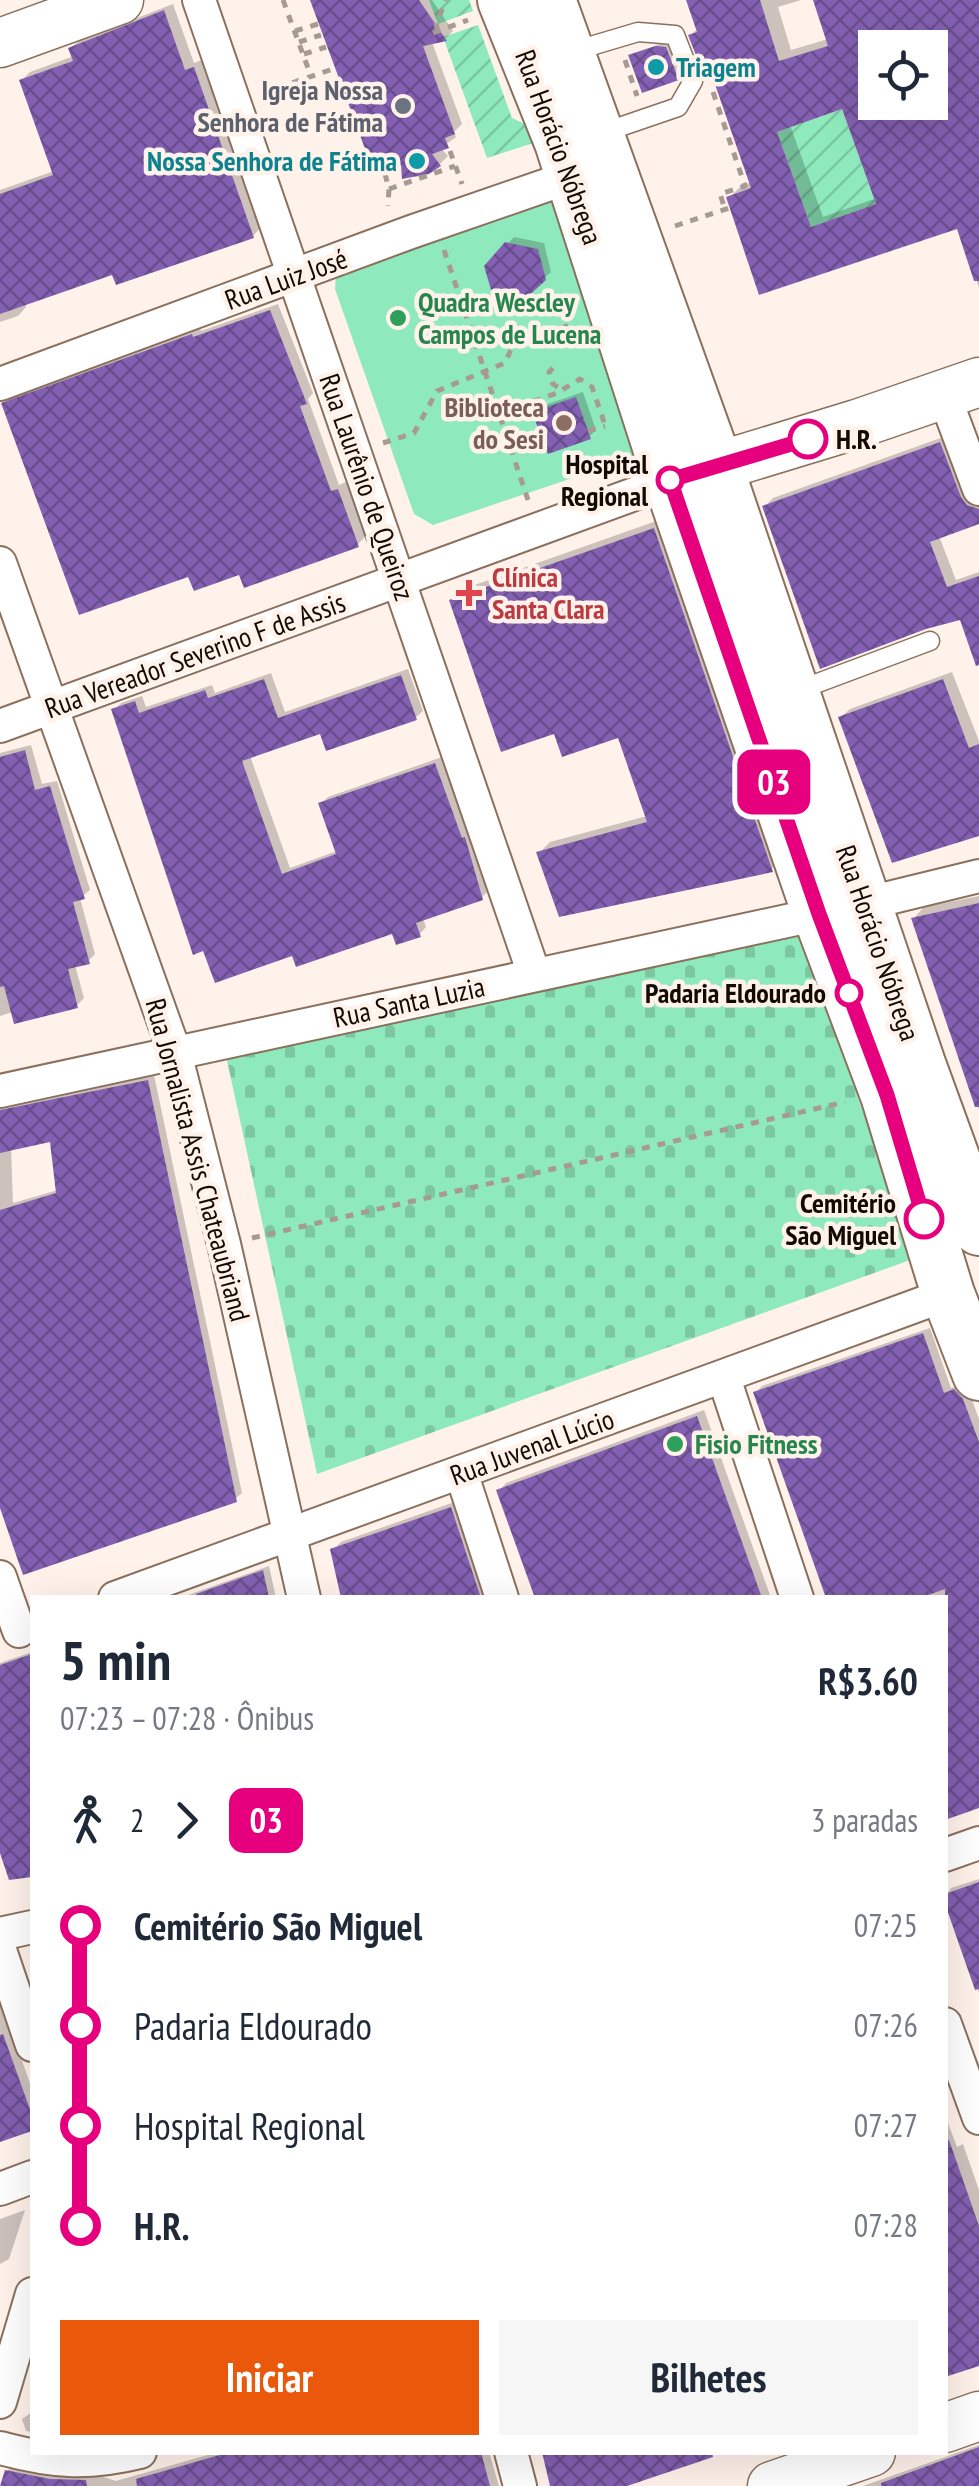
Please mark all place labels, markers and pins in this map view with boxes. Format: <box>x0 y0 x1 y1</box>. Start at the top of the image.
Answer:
place label: Triagem <box>676 48 756 85</box>
marker: Triagem <box>645 56 667 78</box>
place label: Igreja Nossa Senhora de Fátima <box>198 71 383 140</box>
marker: Igreja Nossa Senhora de Fátima <box>392 95 414 117</box>
place label: Nossa Senhora de Fátima <box>147 142 397 179</box>
marker: Nossa Senhora de Fátima <box>406 150 428 172</box>
place label: Quadra Wescley Campos de Lucena <box>418 283 601 352</box>
marker: Quadra Wescley Campos de Lucena <box>387 307 409 329</box>
place label: Biblioteca do Sesi <box>445 388 544 457</box>
marker: Biblioteca do Sesi <box>553 412 575 434</box>
marker: H.R. <box>789 420 827 458</box>
place label: H.R. <box>836 420 877 457</box>
place label: Hospital Regional <box>561 445 648 514</box>
marker: Hospital Regional <box>657 467 683 493</box>
place label: Clínica Santa Clara <box>492 558 604 627</box>
marker: Clínica Santa Clara <box>456 580 482 606</box>
place label: Padaria Eldourado <box>645 974 826 1011</box>
marker: Padaria Eldourado <box>836 980 862 1006</box>
place label: Cemitério São Miguel <box>785 1184 896 1253</box>
marker: Cemitério São Miguel <box>905 1200 943 1238</box>
place label: Fisio Fitness <box>695 1425 818 1462</box>
marker: Fisio Fitness <box>664 1433 686 1455</box>

